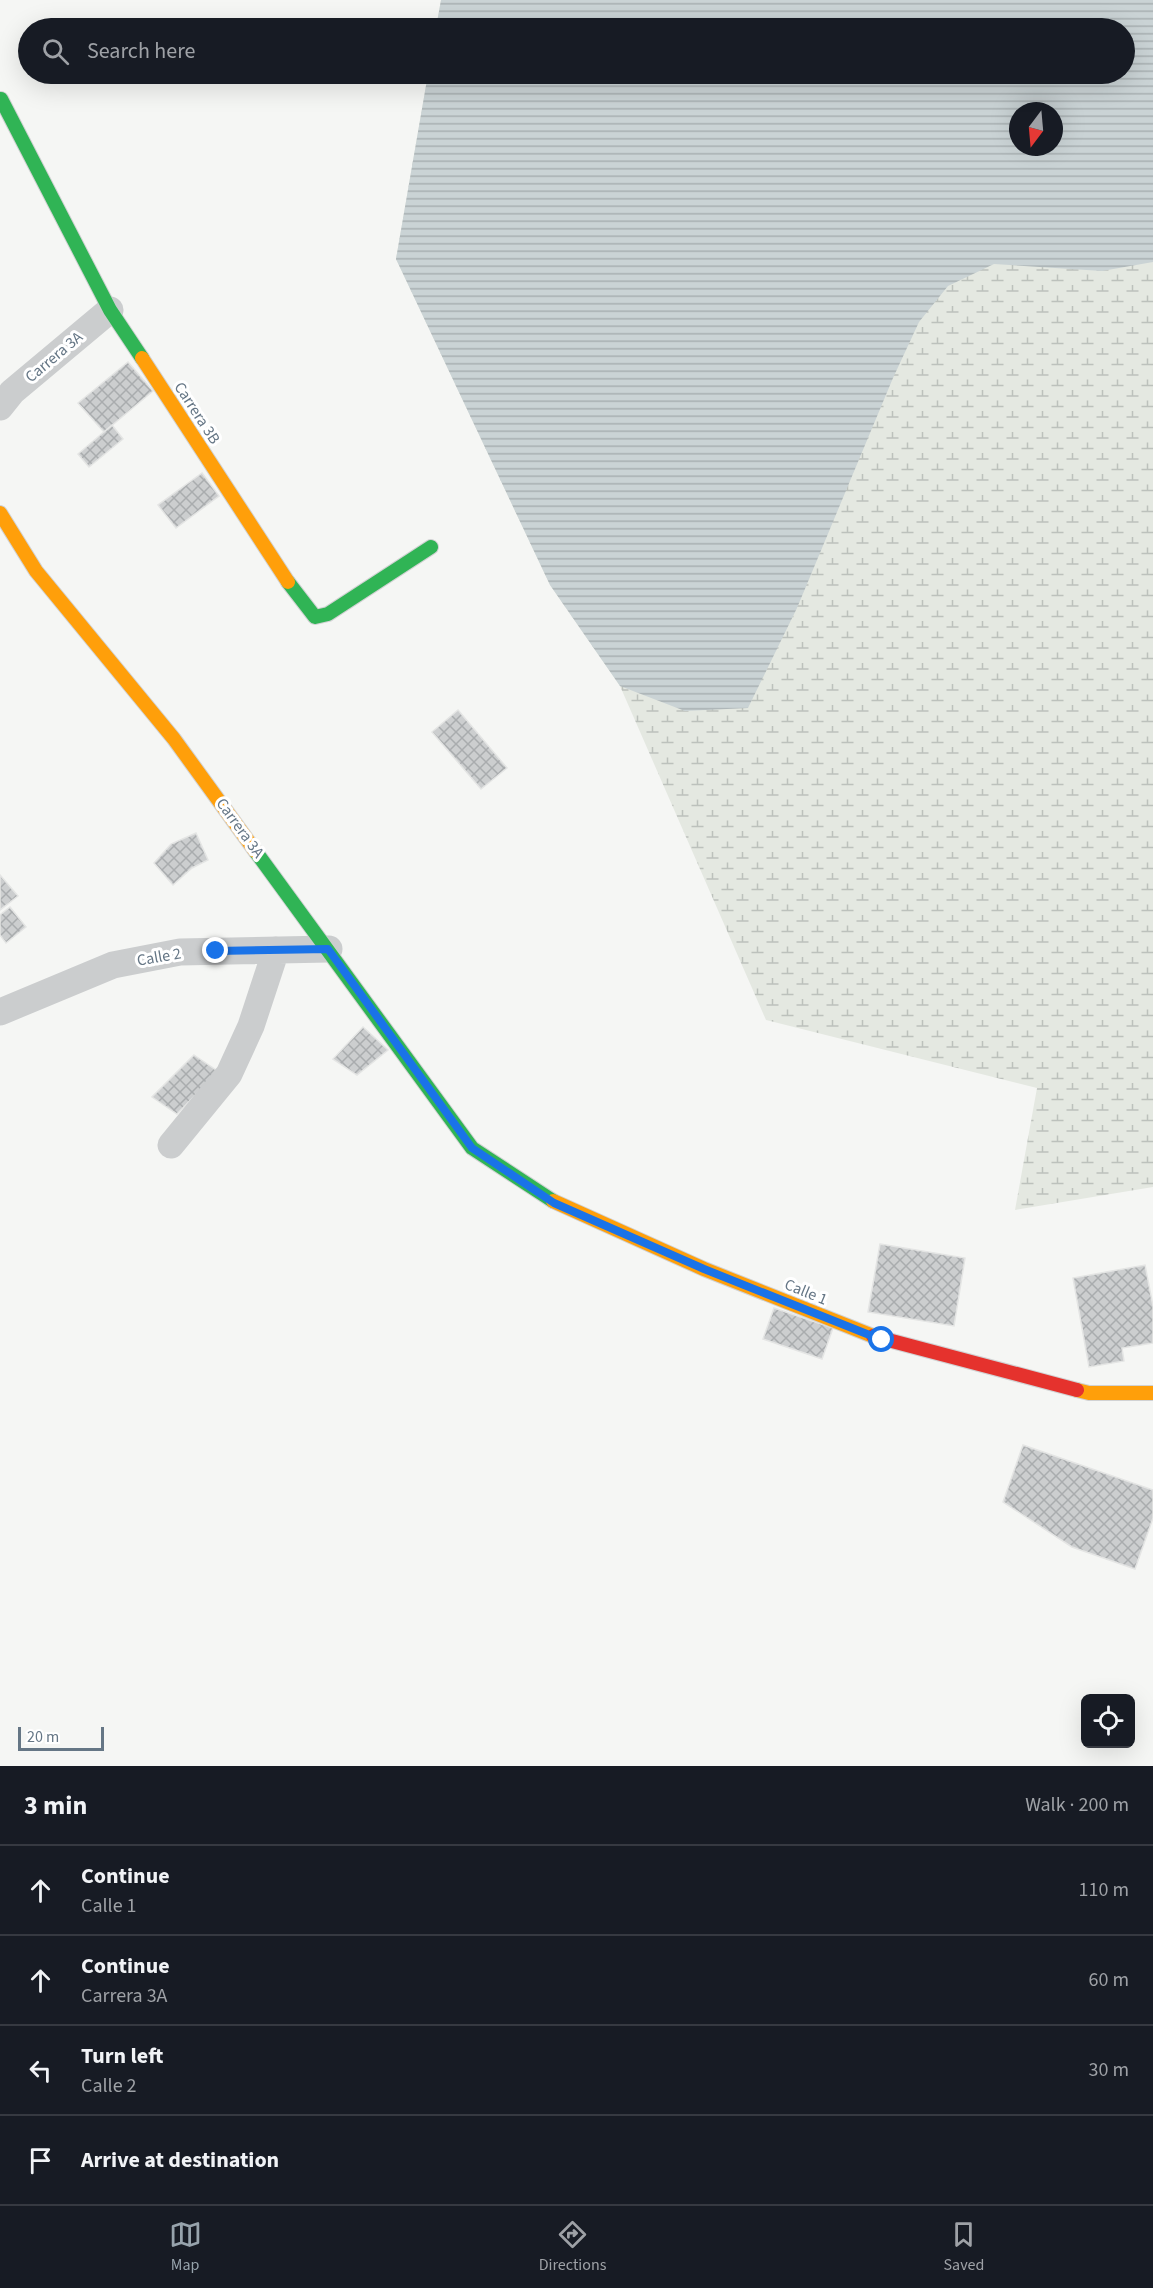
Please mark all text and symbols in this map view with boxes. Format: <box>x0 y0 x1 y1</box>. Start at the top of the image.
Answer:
search box <box>18 18 1135 84</box>
icon: search <box>39 35 72 68</box>
text: Search here <box>87 35 195 67</box>
north arrow <box>1009 102 1063 156</box>
street label: Carrera 3A <box>20 326 88 388</box>
street label: Carrera 3B <box>169 378 225 448</box>
street label: Carrera 3A <box>211 794 269 863</box>
route end <box>202 937 228 963</box>
street label: Calle 2 <box>135 942 183 972</box>
street label: Calle 1 <box>781 1273 831 1311</box>
route start <box>868 1326 894 1352</box>
map controls <box>1081 1694 1135 1748</box>
button: locate <box>1081 1694 1135 1748</box>
scale bar <box>18 1724 104 1752</box>
text: 20 m <box>27 1726 59 1748</box>
text: 3 min <box>24 1787 87 1824</box>
text: Walk · 200 m <box>1025 1791 1129 1819</box>
text: Continue <box>81 1860 170 1892</box>
icon: ahead <box>24 1874 57 1907</box>
text: 110 m <box>1079 1876 1129 1904</box>
text: Calle 1 <box>81 1892 137 1920</box>
text: Continue <box>81 1950 170 1982</box>
icon: ahead <box>24 1964 57 1997</box>
text: 60 m <box>1089 1966 1129 1994</box>
text: Carrera 3A <box>81 1982 167 2010</box>
text: Turn left <box>81 2040 163 2072</box>
icon: left <box>24 2054 57 2087</box>
text: 30 m <box>1089 2056 1129 2084</box>
text: Calle 2 <box>81 2072 137 2100</box>
icon: arrive <box>24 2144 57 2177</box>
text: Arrive at destination <box>81 2144 279 2176</box>
tab: Map <box>169 2218 202 2276</box>
tab: Directions <box>539 2218 606 2276</box>
tab: Saved <box>944 2218 984 2276</box>

